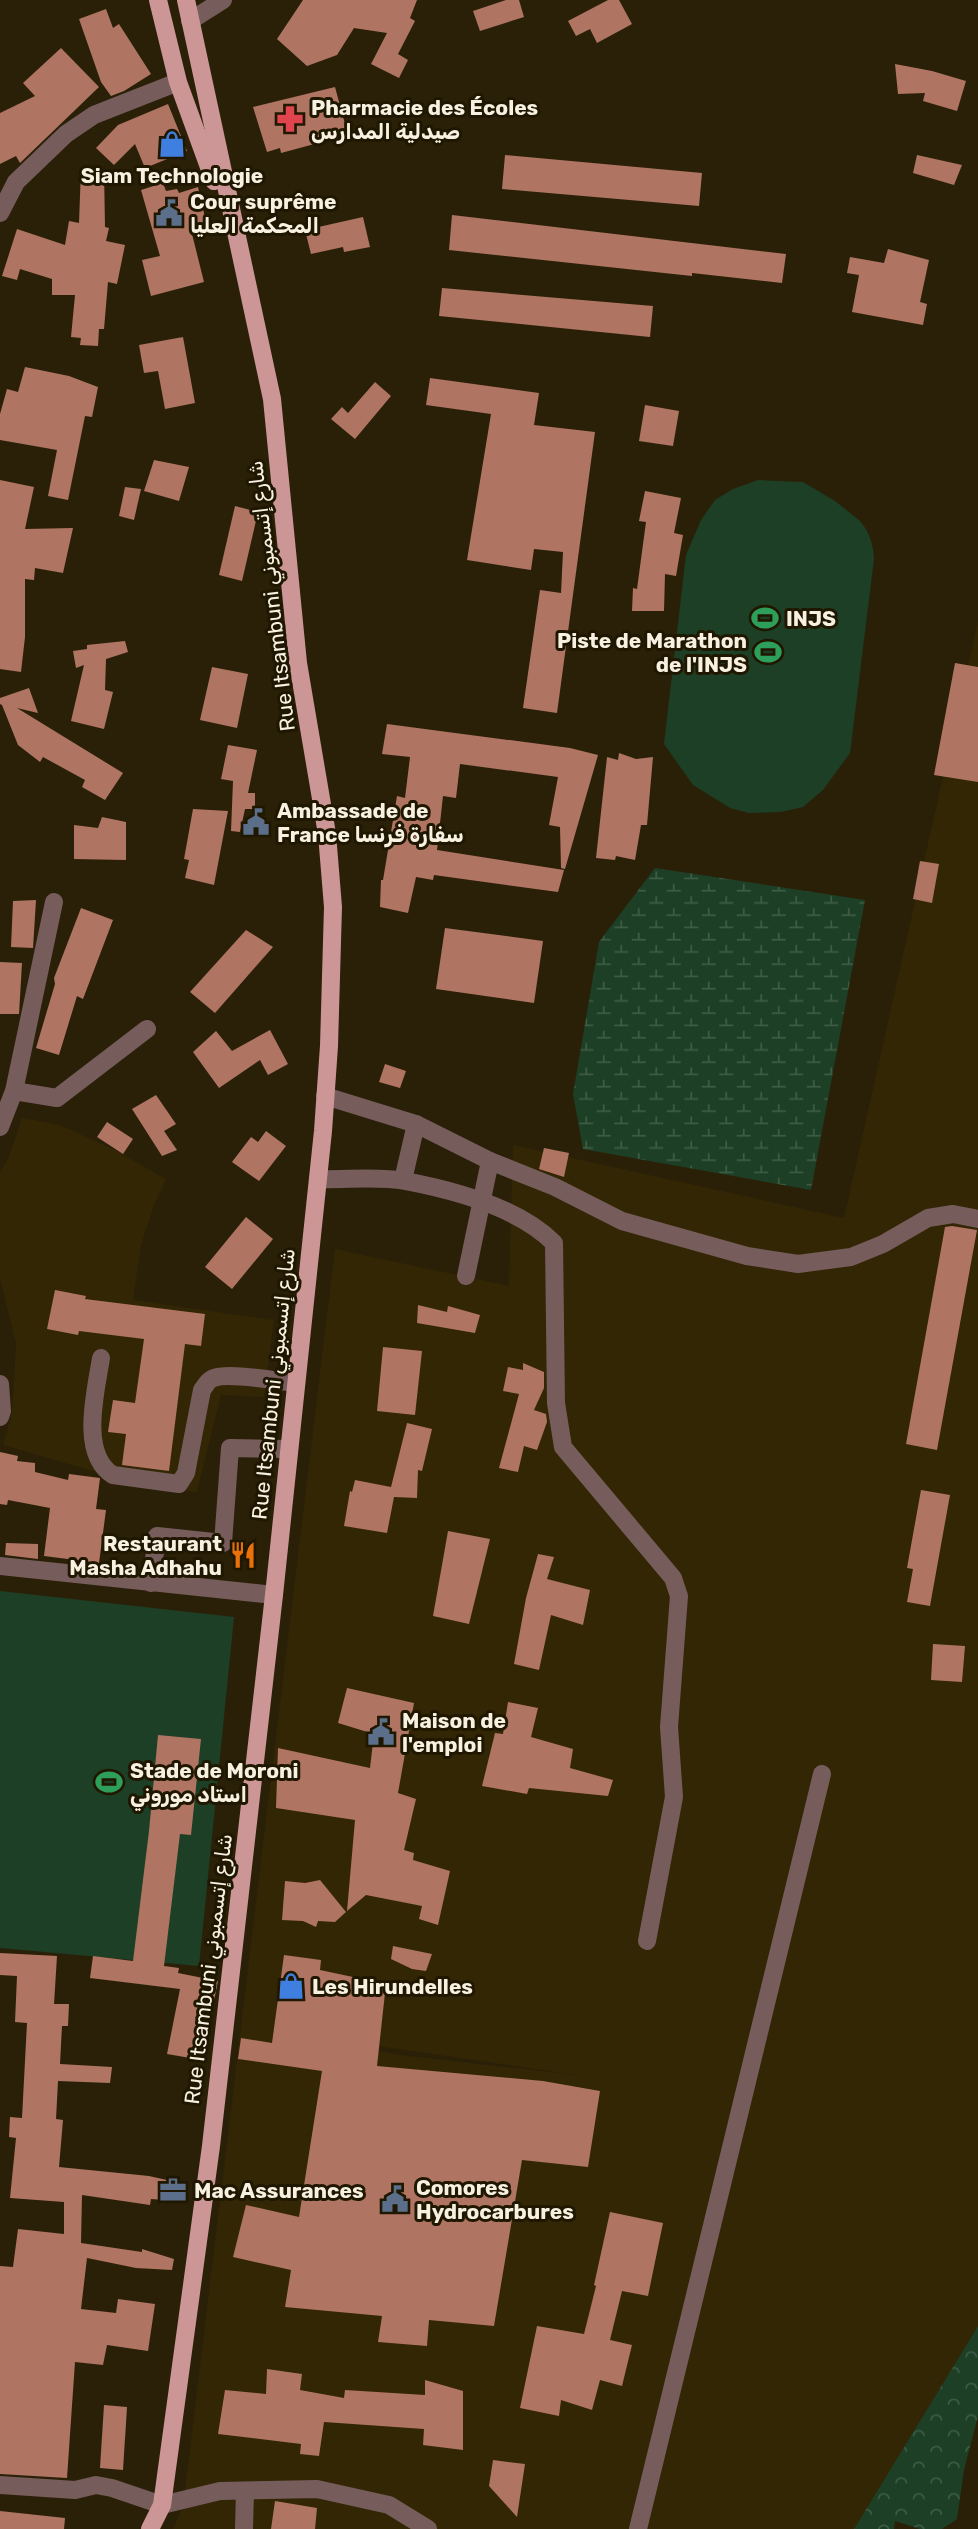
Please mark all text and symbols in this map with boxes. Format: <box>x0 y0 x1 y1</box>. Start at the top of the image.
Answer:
place label: Pharmacie des Écoles صيدلية المدارس <box>311 95 538 144</box>
pharmacy icon: Pharmacie des Écoles صيدلية المدارس <box>275 104 305 134</box>
shop icon: Siam Technologie <box>157 129 187 159</box>
place label: Siam Technologie <box>81 163 263 188</box>
place label: Cour suprême المحكمة العليا <box>190 189 337 238</box>
public building icon: Cour suprême المحكمة العليا <box>154 198 184 228</box>
street label: Rue Itsambuni شارع إتسمبوني <box>242 459 304 733</box>
sports icon: INJS <box>750 603 780 633</box>
place label: INJS <box>786 606 836 631</box>
place label: Piste de Marathon de l'INJS <box>557 628 747 677</box>
sports icon: Piste de Marathon de l'INJS <box>753 637 783 667</box>
place label: Ambassade de France سفارة فرنسا <box>277 798 464 848</box>
public building icon: Ambassade de France سفارة فرنسا <box>241 807 271 837</box>
street label: Rue Itsambuni شارع إتسمبوني <box>246 1247 304 1521</box>
place label: Restaurant Masha Adhahu <box>69 1531 222 1580</box>
restaurant icon: Restaurant Masha Adhahu <box>228 1540 258 1570</box>
place label: Maison de l'emploi <box>402 1708 506 1757</box>
public building icon: Maison de l'emploi <box>366 1717 396 1747</box>
place label: Stade de Moroni استاد موروني <box>130 1758 299 1811</box>
sports icon: Stade de Moroni استاد موروني <box>94 1767 124 1797</box>
street label: Rue Itsambuni شارع إتسمبوني <box>179 1832 241 2106</box>
shop icon: Les Hirundelles <box>276 1971 306 2001</box>
place label: Les Hirundelles <box>312 1974 473 1999</box>
office icon: Mac Assurances <box>158 2175 188 2205</box>
place label: Comores Hydrocarbures <box>416 2175 574 2224</box>
place label: Mac Assurances <box>194 2178 364 2203</box>
public building icon: Comores Hydrocarbures <box>380 2184 410 2214</box>

